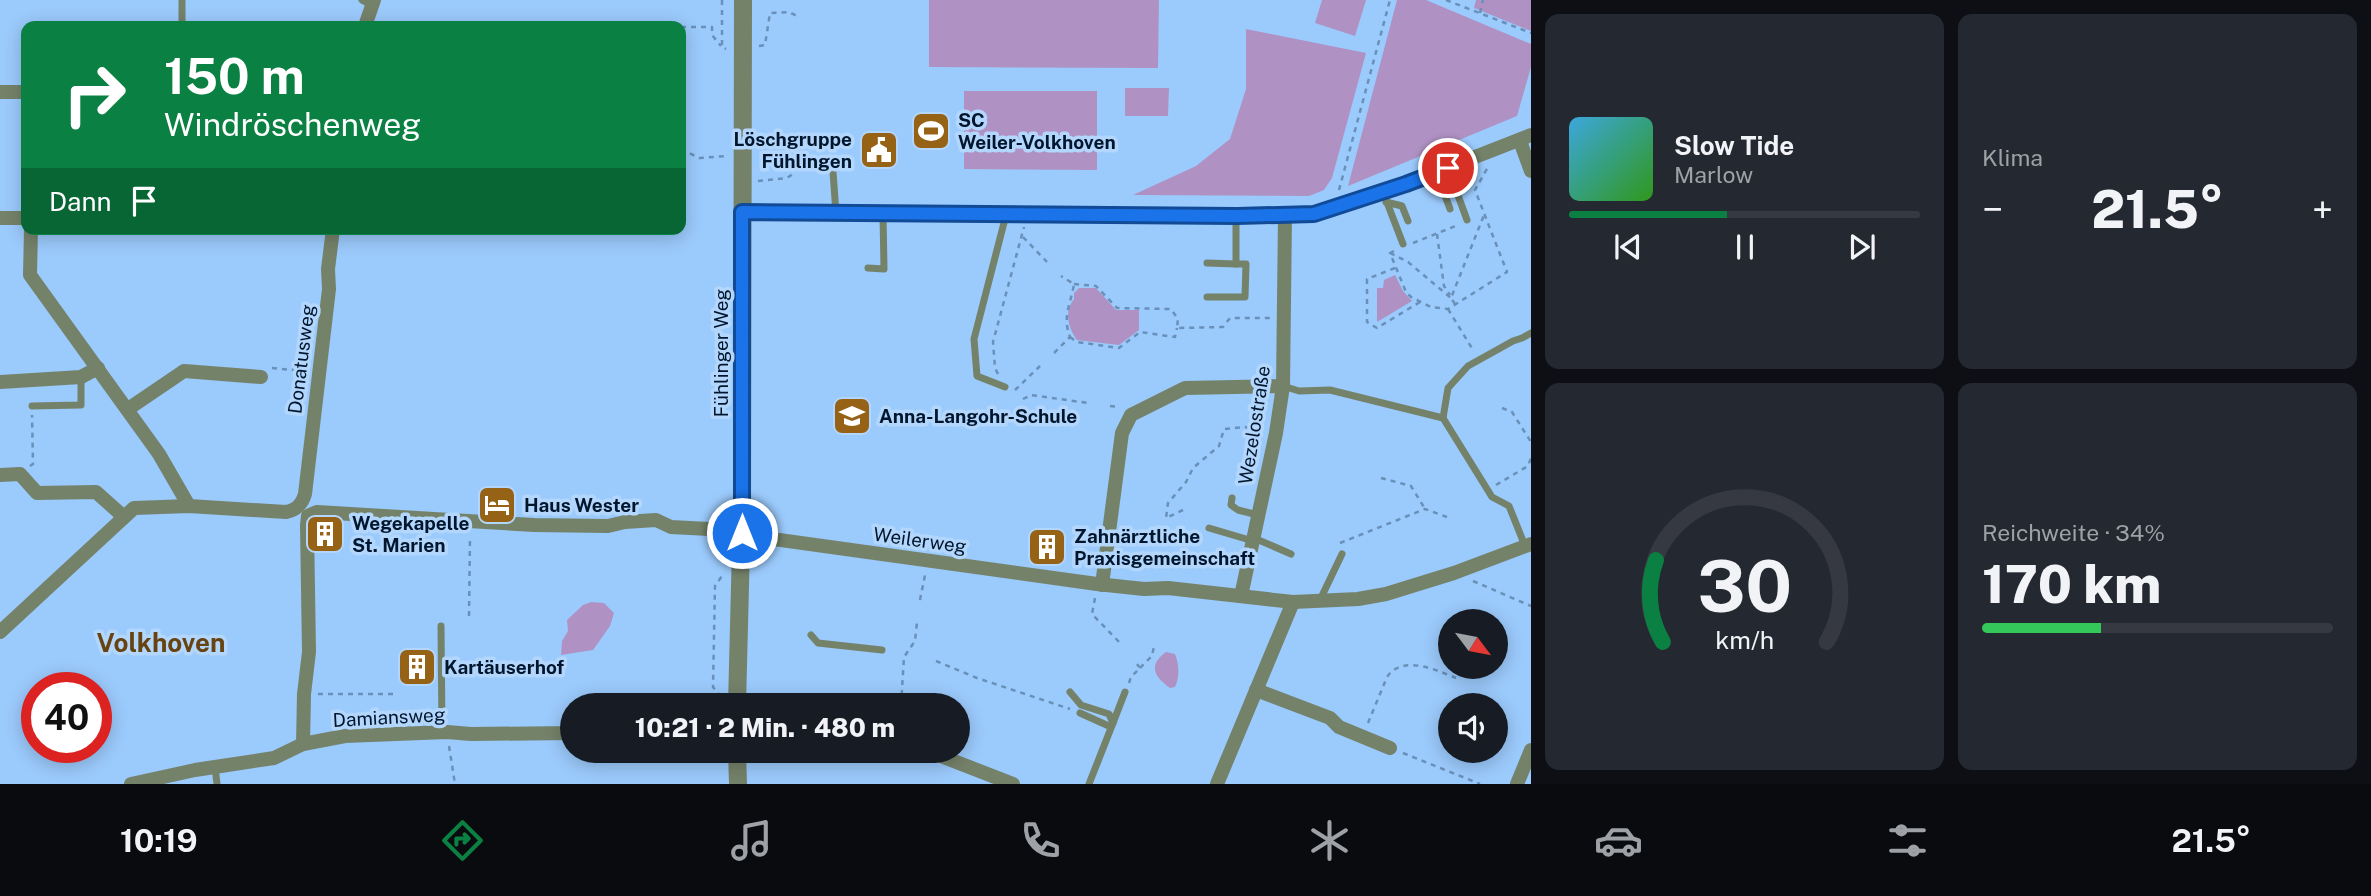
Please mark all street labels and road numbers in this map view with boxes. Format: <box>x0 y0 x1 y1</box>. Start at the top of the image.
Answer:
street label: Fühlinger Weg <box>710 289 732 417</box>
street label: Donatusweg <box>283 303 319 415</box>
street label: Wezelostraße <box>1234 364 1274 486</box>
street label: Weilerweg <box>872 523 968 557</box>
street label: Damiansweg <box>332 703 446 731</box>

